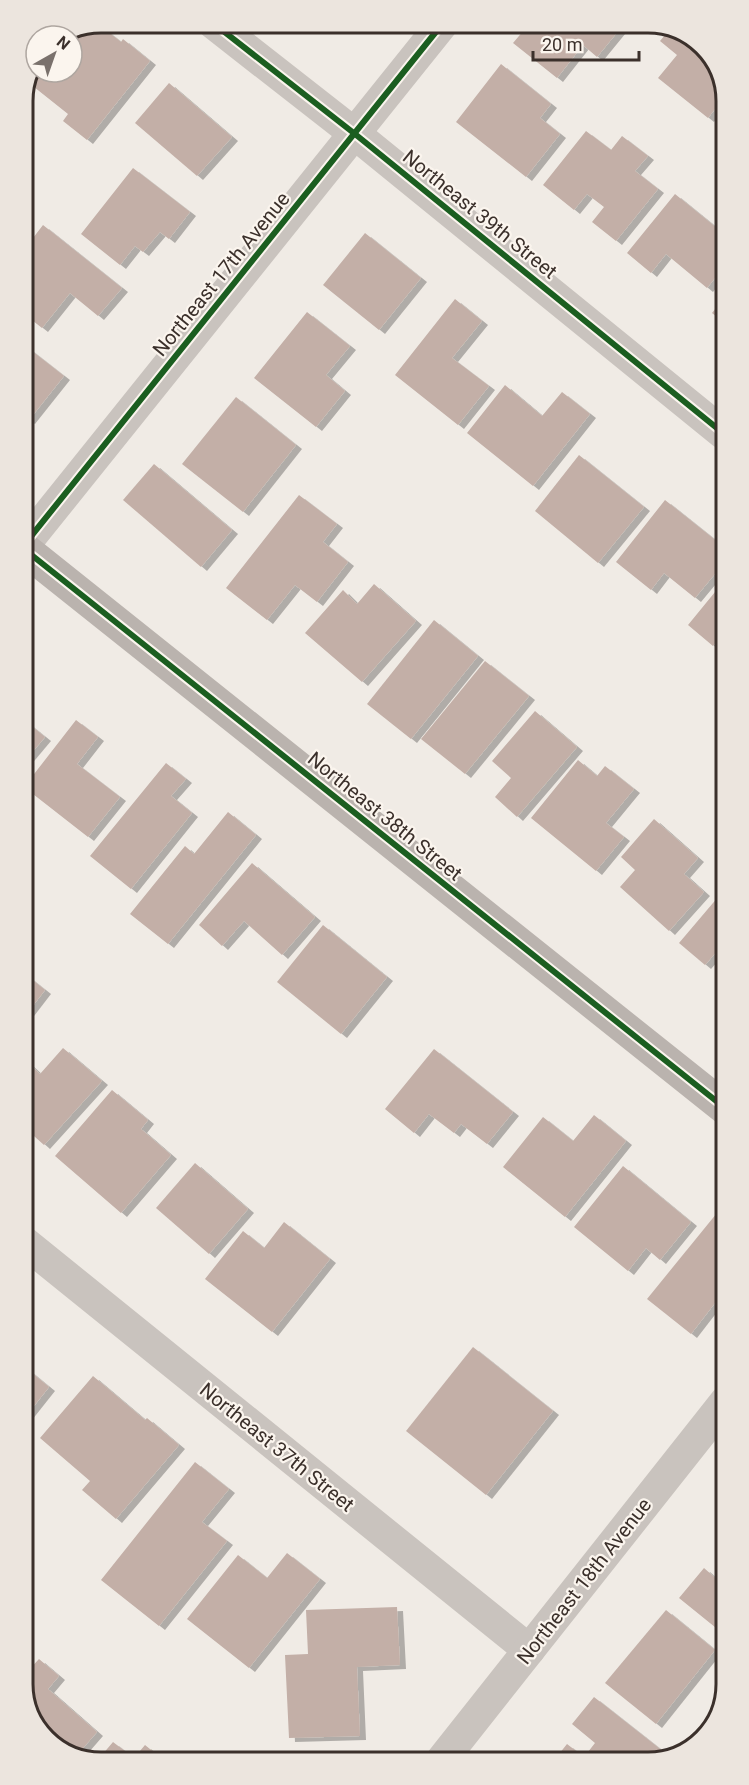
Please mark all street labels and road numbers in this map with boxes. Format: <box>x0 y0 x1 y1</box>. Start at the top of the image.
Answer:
street label: Northeast 39th Street <box>398 144 562 284</box>
street label: Northeast 17th Avenue <box>147 187 295 361</box>
street label: Northeast 38th Street <box>303 746 467 886</box>
street label: Northeast 37th Street <box>195 1377 359 1517</box>
street label: Northeast 18th Avenue <box>512 1493 656 1669</box>

